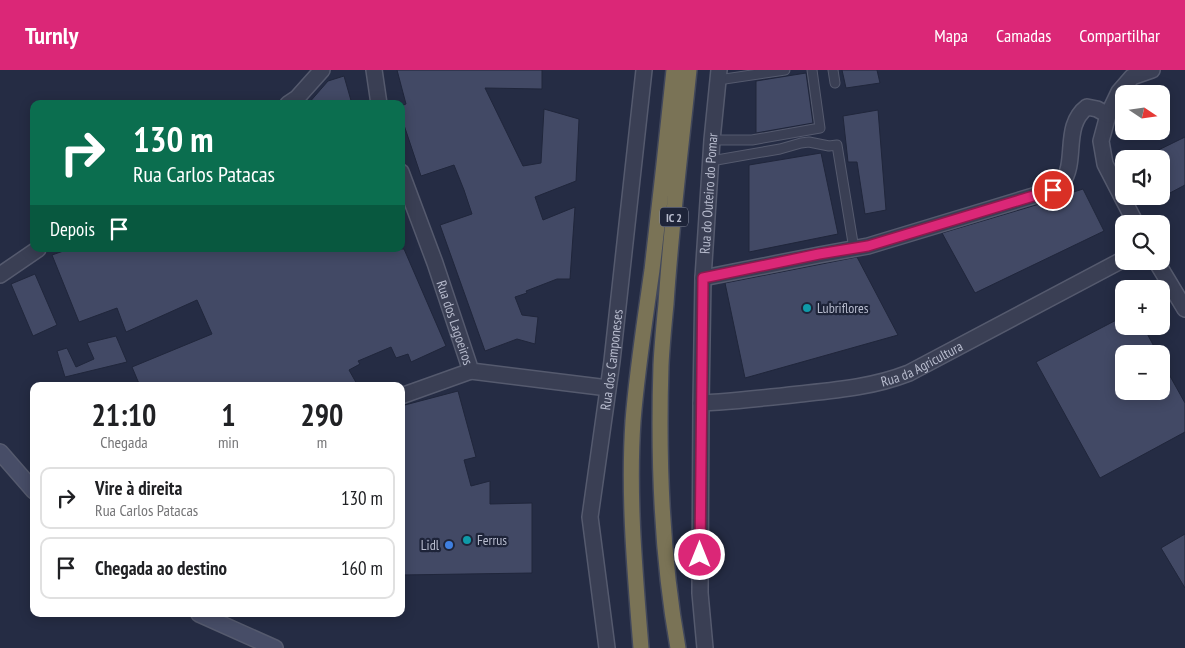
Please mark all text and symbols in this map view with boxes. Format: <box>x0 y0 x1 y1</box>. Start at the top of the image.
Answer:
text: Turnly <box>25 20 78 51</box>
text: Mapa <box>934 24 968 47</box>
text: Camadas <box>996 24 1051 47</box>
text: Compartilhar <box>1079 24 1160 47</box>
north arrow <box>1115 85 1170 140</box>
map controls <box>1115 85 1170 400</box>
text: 130 m <box>133 116 214 162</box>
icon: right <box>50 120 115 185</box>
street label: Rua do Outeiro do Pomar <box>696 132 722 255</box>
button: sound <box>1115 150 1170 205</box>
text: Rua Carlos Patacas <box>133 160 275 188</box>
pin <box>1032 169 1074 211</box>
icon: arrive <box>1039 176 1067 204</box>
road number: IC 2 <box>660 208 688 226</box>
icon: arrive <box>105 215 133 243</box>
button: search <box>1115 215 1170 270</box>
text: Depois <box>50 217 95 241</box>
street label: Rua dos Lagoeiros <box>432 278 477 367</box>
button: + <box>1115 280 1170 335</box>
place label: Lubriflores <box>817 299 869 317</box>
marker: Lubriflores <box>801 302 813 314</box>
street label: Rua dos Camponeses <box>596 308 627 411</box>
street label: Rua da Agricultura <box>879 337 966 391</box>
button: − <box>1115 345 1170 400</box>
text: 21:10 <box>92 395 156 434</box>
text: 1 <box>221 395 236 434</box>
text: 290 <box>300 395 343 434</box>
text: Chegada <box>100 432 148 452</box>
text: min <box>218 432 239 452</box>
text: m <box>317 432 327 452</box>
text: Vire à direita <box>95 476 182 500</box>
icon: right <box>52 484 80 512</box>
text: 130 m <box>341 486 383 510</box>
text: Rua Carlos Patacas <box>95 500 198 520</box>
position arrow <box>673 528 725 580</box>
place label: Ferrus <box>477 531 507 549</box>
marker: Ferrus <box>461 534 473 546</box>
place label: Lidl <box>421 536 440 554</box>
marker: Lidl <box>443 539 455 551</box>
icon: arrive <box>52 554 80 582</box>
text: Chegada ao destino <box>95 556 227 580</box>
text: 160 m <box>341 556 383 580</box>

